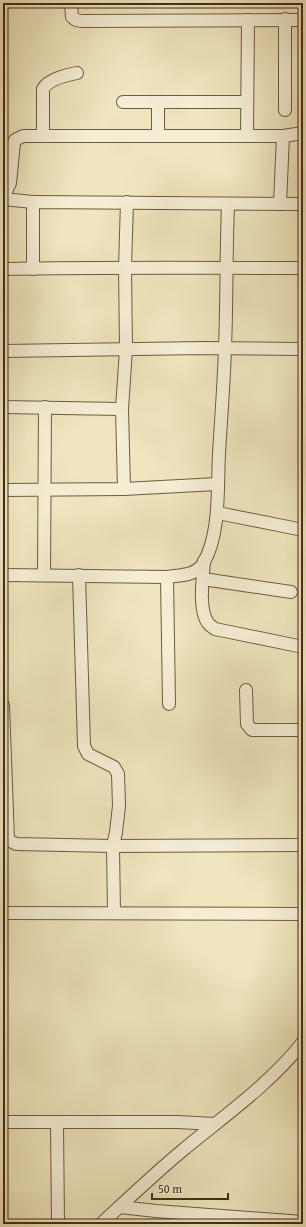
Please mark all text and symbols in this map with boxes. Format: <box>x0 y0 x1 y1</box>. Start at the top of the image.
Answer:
scale bar <box>152 1175 228 1201</box>
text: 50 m <box>158 1180 182 1197</box>

